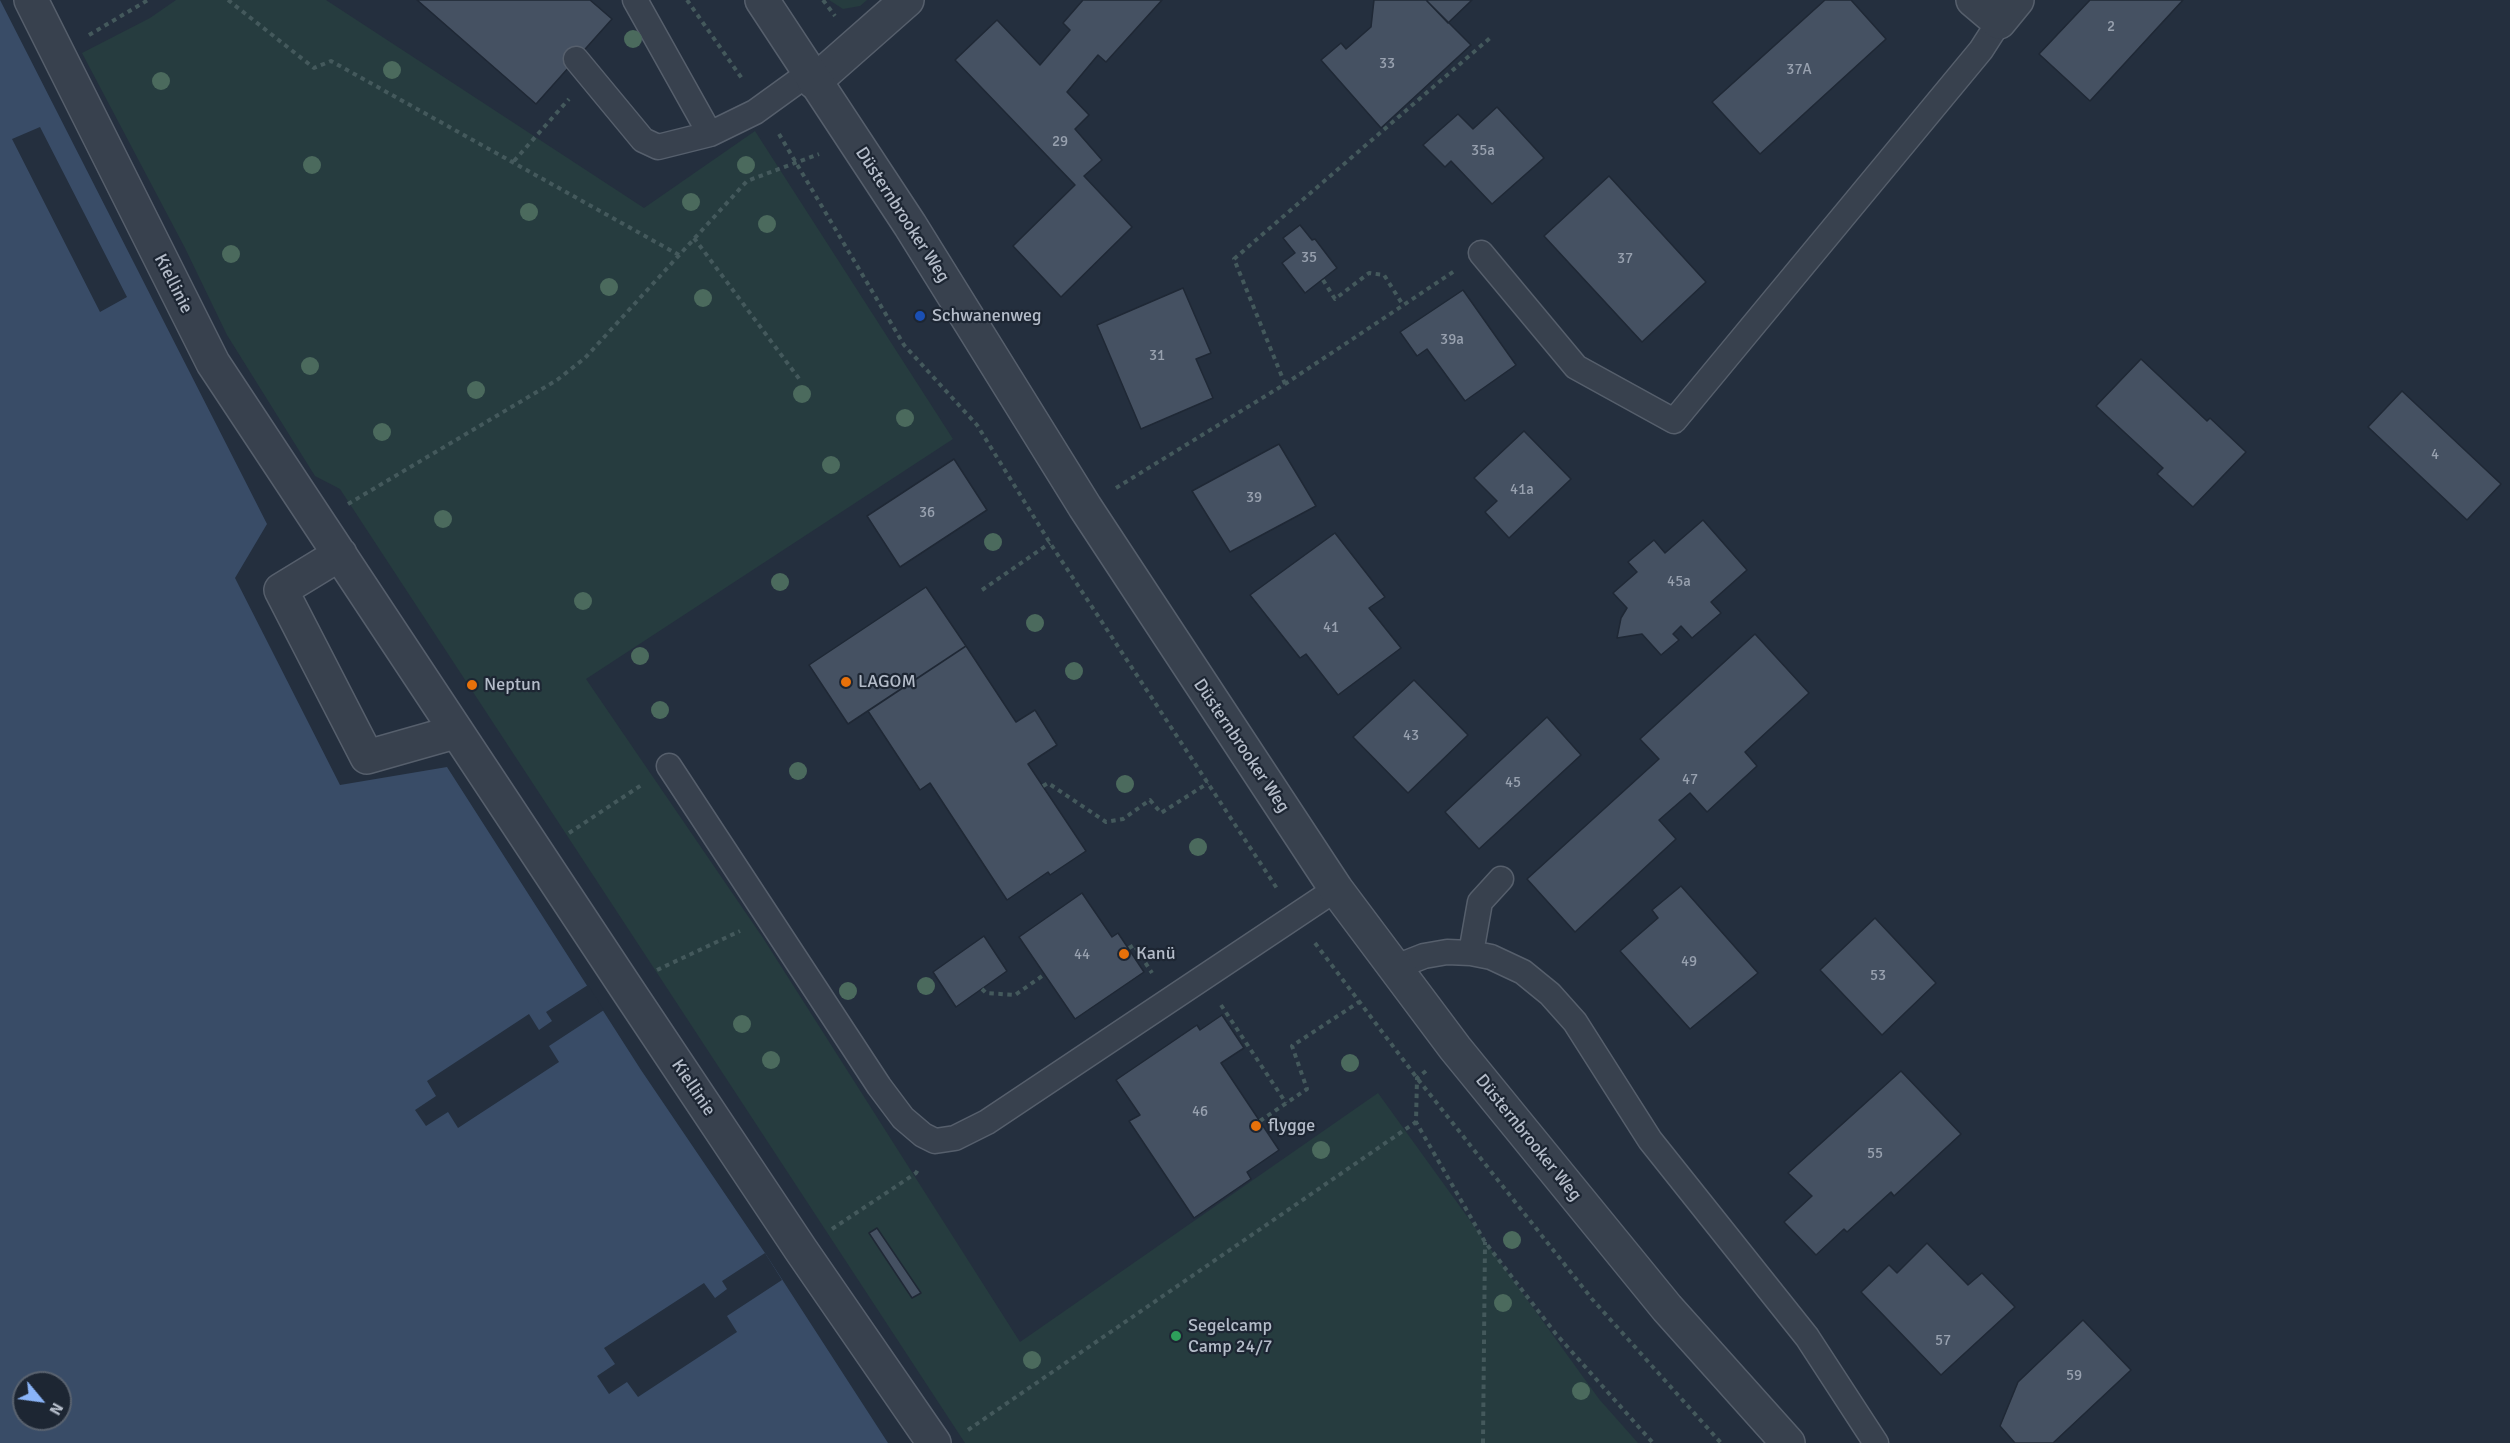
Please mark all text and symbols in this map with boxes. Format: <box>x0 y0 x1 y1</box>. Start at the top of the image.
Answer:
house number: 2 <box>2107 18 2115 36</box>
house number: 33 <box>1379 55 1395 73</box>
house number: 37A <box>1786 61 1812 79</box>
house number: 29 <box>1052 133 1068 151</box>
house number: 35a <box>1471 142 1495 160</box>
street label: Düsternbrooker Weg <box>850 143 954 287</box>
house number: 35 <box>1301 249 1317 267</box>
house number: 37 <box>1617 250 1633 268</box>
street label: Kiellinie <box>149 251 197 317</box>
place label: Schwanenweg <box>932 305 1042 327</box>
marker: Schwanenweg <box>913 309 927 323</box>
house number: 39a <box>1440 331 1464 349</box>
house number: 31 <box>1149 347 1165 365</box>
house number: 4 <box>2431 446 2439 464</box>
house number: 41a <box>1510 481 1534 499</box>
house number: 39 <box>1246 489 1262 507</box>
house number: 36 <box>919 504 935 522</box>
house number: 45a <box>1667 573 1691 591</box>
house number: 41 <box>1323 619 1339 637</box>
place label: LAGOM <box>858 671 916 693</box>
place label: Neptun <box>484 674 541 696</box>
marker: LAGOM <box>839 675 853 689</box>
street label: Düsternbrooker Weg <box>1188 675 1294 817</box>
marker: Neptun <box>465 678 479 692</box>
house number: 43 <box>1403 727 1419 745</box>
house number: 47 <box>1682 771 1698 789</box>
house number: 45 <box>1505 774 1521 792</box>
place label: Kanü <box>1136 943 1176 965</box>
house number: 44 <box>1074 946 1090 964</box>
marker: Kanü <box>1117 947 1131 961</box>
house number: 49 <box>1681 953 1697 971</box>
house number: 53 <box>1870 967 1886 985</box>
street label: Kiellinie <box>666 1056 720 1120</box>
street label: Düsternbrooker Weg <box>1470 1070 1586 1206</box>
house number: 46 <box>1192 1103 1208 1121</box>
place label: flygge <box>1268 1115 1315 1137</box>
marker: flygge <box>1249 1119 1263 1133</box>
house number: 55 <box>1867 1145 1883 1163</box>
place label: Segelcamp Camp 24/7 <box>1188 1315 1272 1358</box>
marker: Segelcamp Camp 24/7 <box>1169 1329 1183 1343</box>
house number: 57 <box>1935 1332 1951 1350</box>
house number: 59 <box>2066 1367 2082 1385</box>
north arrow <box>12 1371 72 1431</box>
text: N <box>45 1399 67 1418</box>

